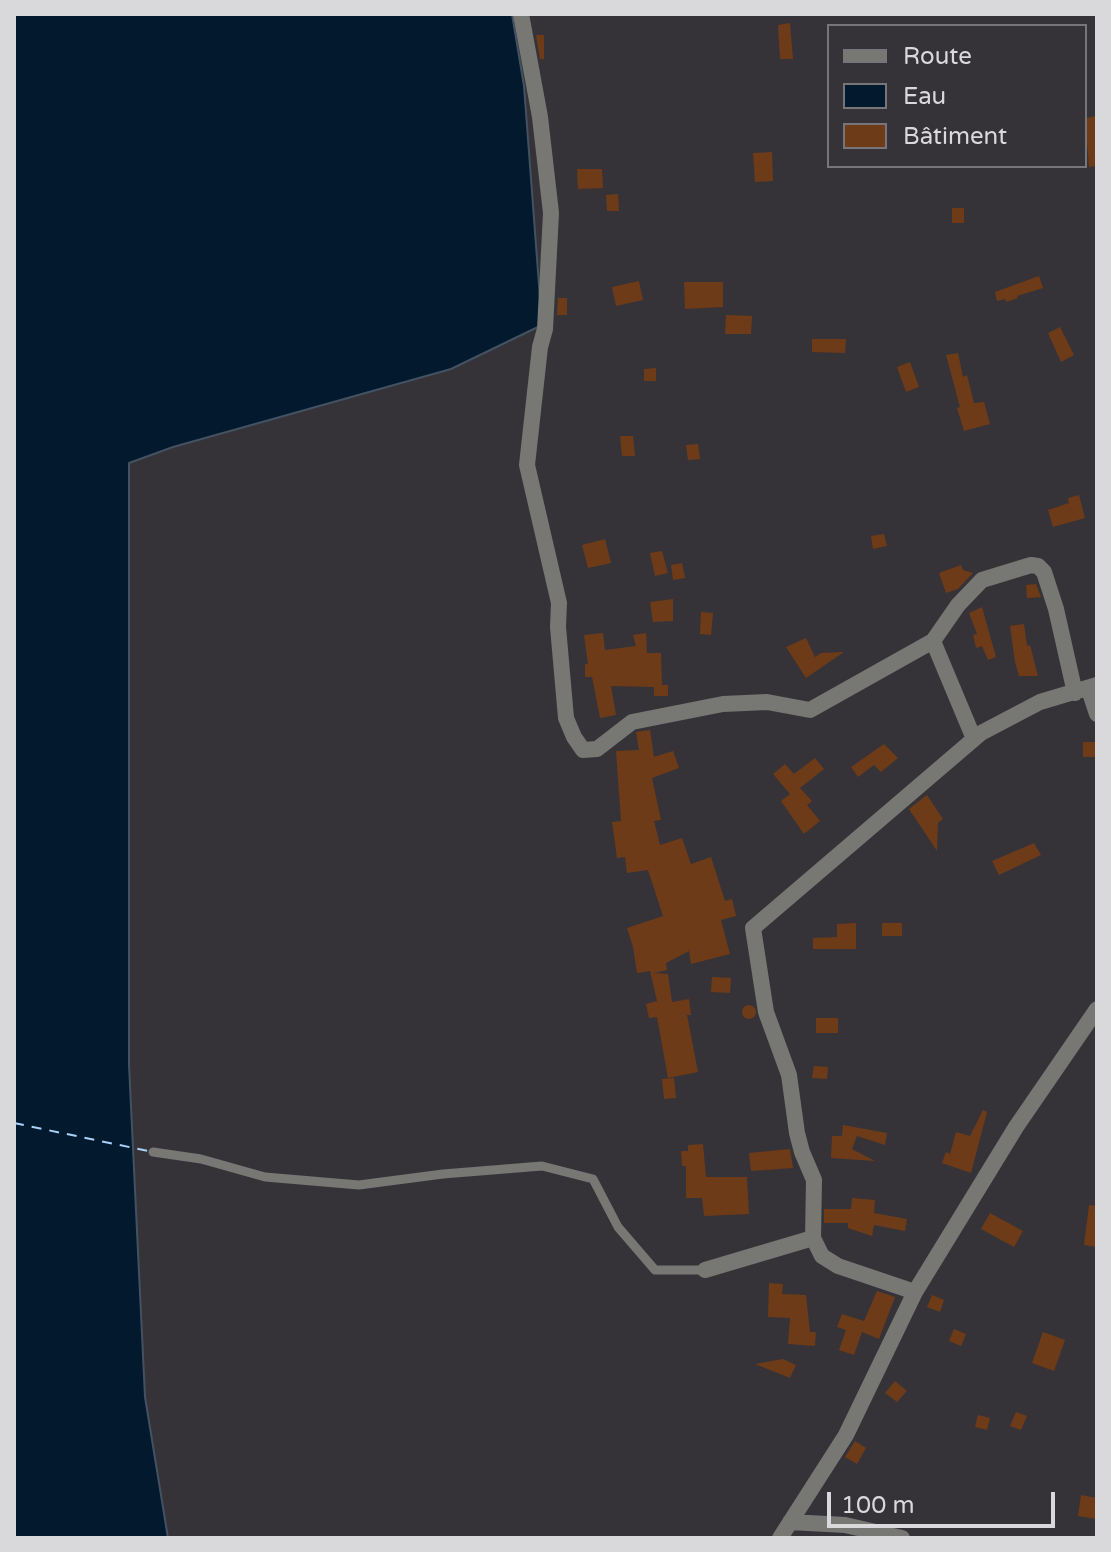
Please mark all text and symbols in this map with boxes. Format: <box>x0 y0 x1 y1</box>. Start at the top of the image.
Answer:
legend <box>827 24 1087 168</box>
text: Route <box>903 42 972 71</box>
text: Eau <box>903 82 946 111</box>
text: Bâtiment <box>903 122 1007 151</box>
scale bar <box>831 1476 1059 1526</box>
text: 100 m <box>841 1491 915 1520</box>

